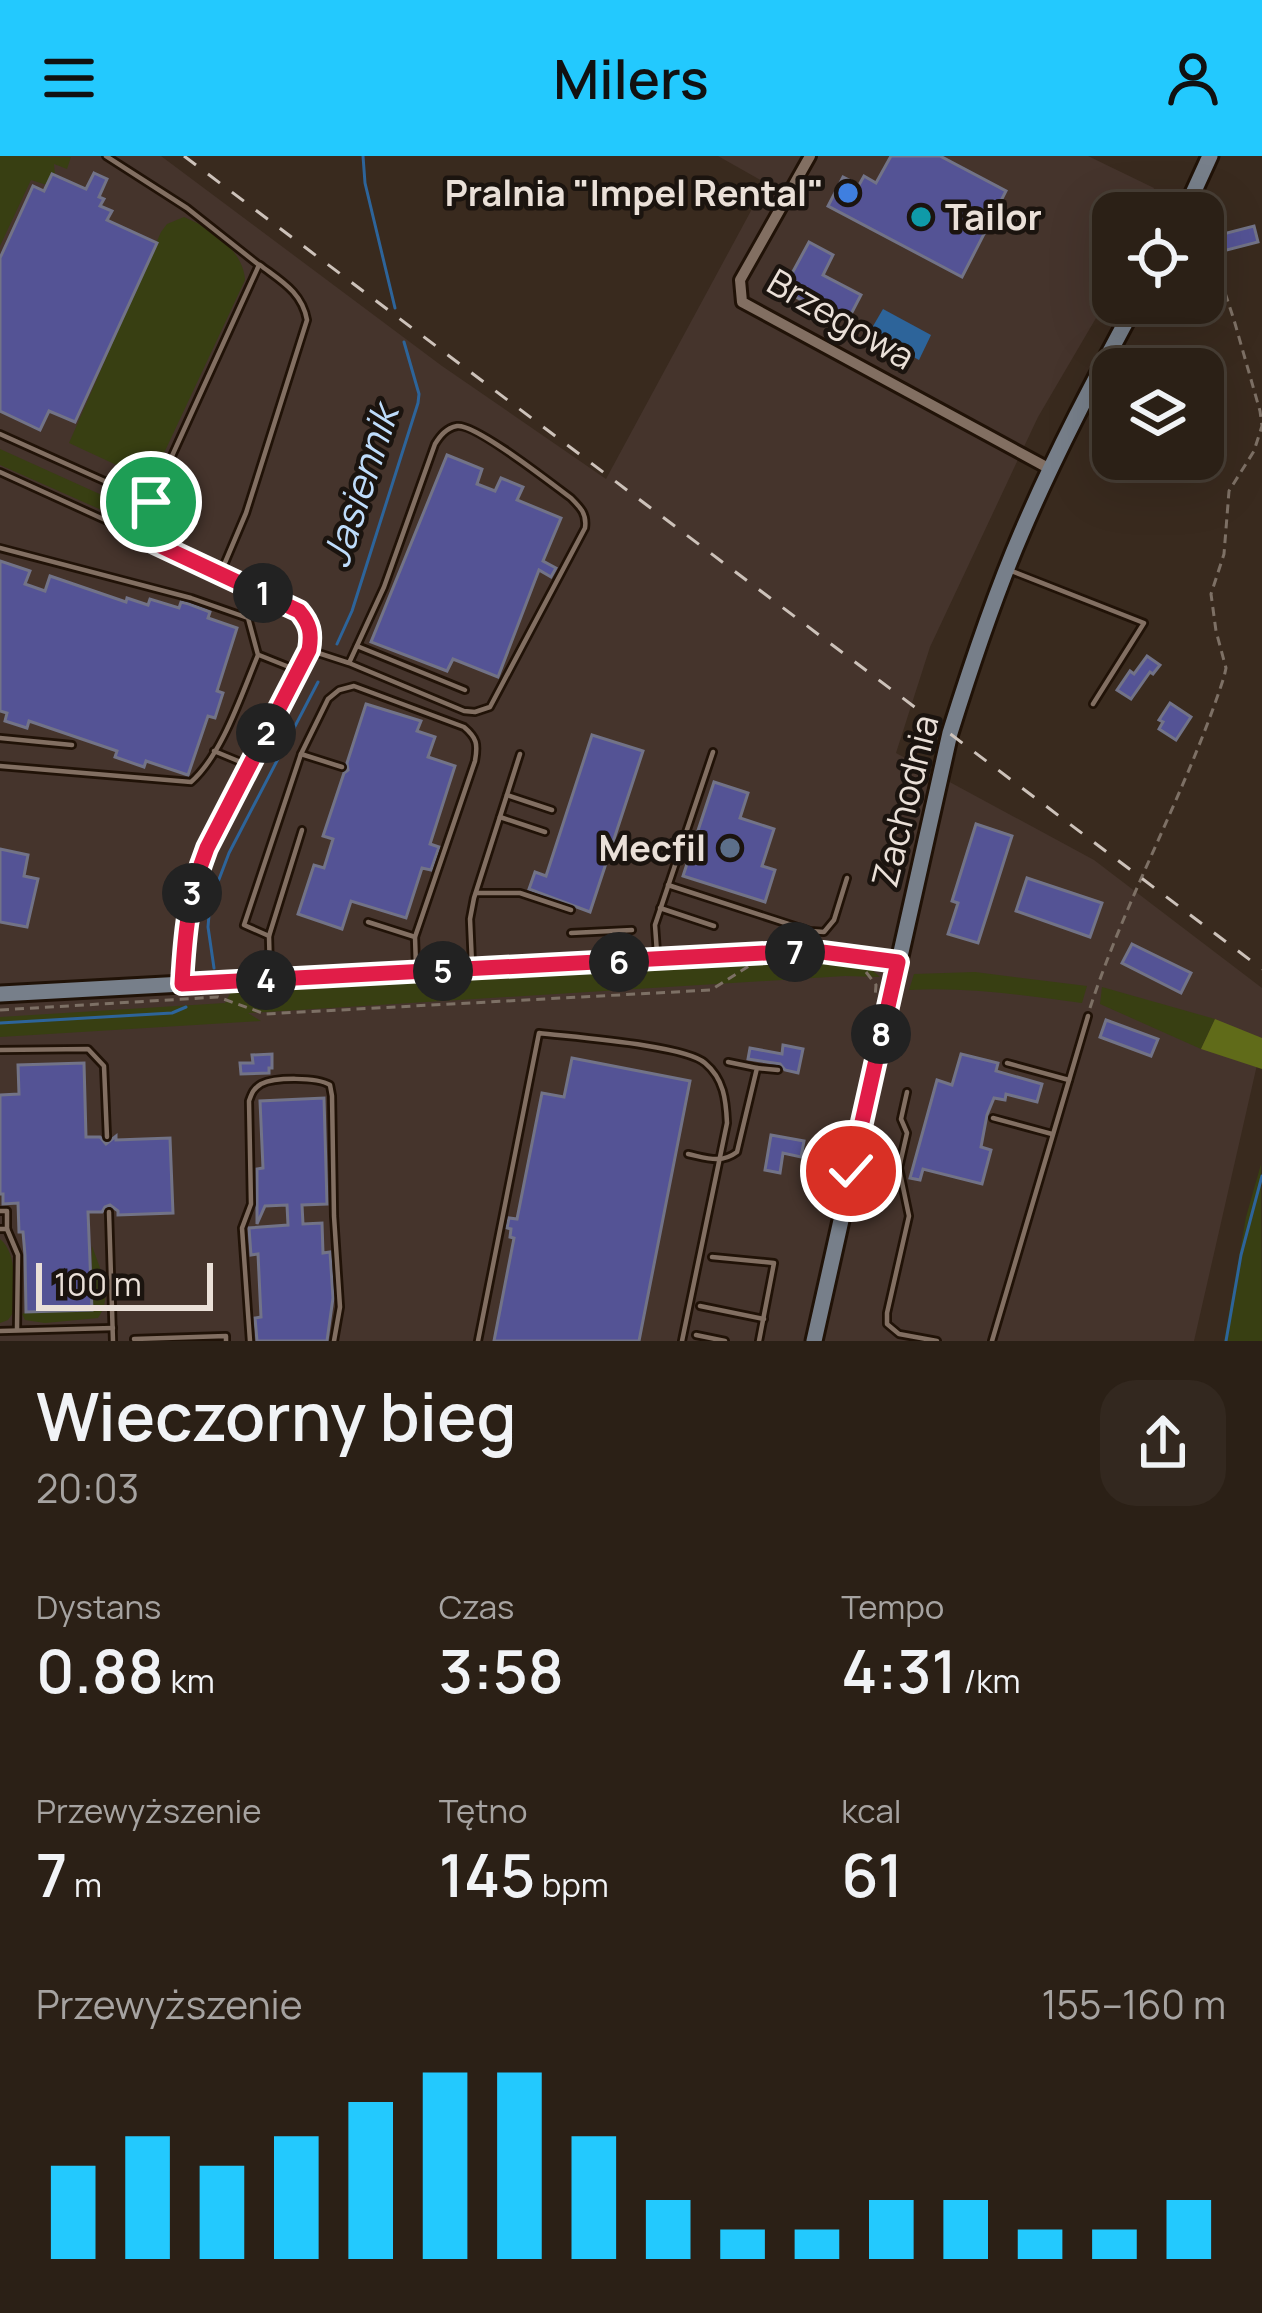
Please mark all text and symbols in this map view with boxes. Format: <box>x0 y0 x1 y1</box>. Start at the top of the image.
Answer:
text: Milers <box>553 41 709 115</box>
icon: menu <box>36 45 102 111</box>
icon: person <box>1160 45 1226 111</box>
place label: Pralnia "Impel Rental" <box>445 168 824 217</box>
marker: Pralnia "Impel Rental" <box>835 180 861 206</box>
place label: Tailor <box>945 192 1042 241</box>
map controls <box>1092 192 1224 480</box>
button: locate <box>1092 192 1224 324</box>
marker: Tailor <box>908 204 934 230</box>
street label: Brzegowa <box>759 257 924 380</box>
button: layers <box>1092 348 1224 480</box>
water label: Jasiennik <box>308 393 412 573</box>
pin <box>100 451 202 553</box>
icon: arrive <box>118 469 184 535</box>
pin: 1 <box>233 563 293 623</box>
text: 1 <box>256 570 270 615</box>
pin: 2 <box>236 703 296 763</box>
text: 2 <box>256 710 276 755</box>
street label: Zachodnia <box>859 710 950 892</box>
place label: Mecfil <box>598 823 706 872</box>
marker: Mecfil <box>717 835 743 861</box>
pin: 3 <box>162 863 222 923</box>
text: 3 <box>182 870 202 915</box>
pin: 7 <box>765 922 825 982</box>
text: 7 <box>786 929 804 974</box>
pin: 6 <box>589 932 649 992</box>
text: 6 <box>609 939 629 984</box>
pin: 5 <box>413 941 473 1001</box>
text: 5 <box>433 948 453 993</box>
pin: 4 <box>236 950 296 1010</box>
text: 4 <box>256 957 276 1002</box>
pin: 8 <box>851 1004 911 1064</box>
text: 8 <box>871 1011 891 1056</box>
pin <box>800 1120 902 1222</box>
icon: check <box>818 1138 884 1204</box>
scale bar <box>36 1257 213 1310</box>
text: 100 m <box>54 1261 142 1306</box>
text: Wieczorny bieg <box>36 1371 517 1461</box>
button: share <box>1100 1380 1226 1506</box>
text: 20:03 <box>36 1461 139 1515</box>
text: Dystans <box>36 1584 161 1629</box>
text: Czas <box>439 1584 514 1629</box>
text: Tempo <box>841 1584 944 1629</box>
text: 0.88 <box>36 1629 164 1711</box>
text: 3:58 <box>439 1629 564 1711</box>
text: 4:31 <box>841 1629 957 1711</box>
text: km <box>164 1658 215 1703</box>
text: /km <box>957 1658 1021 1703</box>
text: Przewyższenie <box>36 1788 262 1833</box>
text: Tętno <box>439 1788 528 1833</box>
text: kcal <box>841 1788 902 1833</box>
text: 7 <box>36 1833 67 1915</box>
text: 145 <box>439 1833 535 1915</box>
text: 61 <box>841 1833 903 1915</box>
text: m <box>67 1862 102 1907</box>
text: bpm <box>535 1862 609 1907</box>
text: Przewyższenie <box>36 1977 303 2031</box>
text: 155–160 m <box>1041 1977 1226 2031</box>

